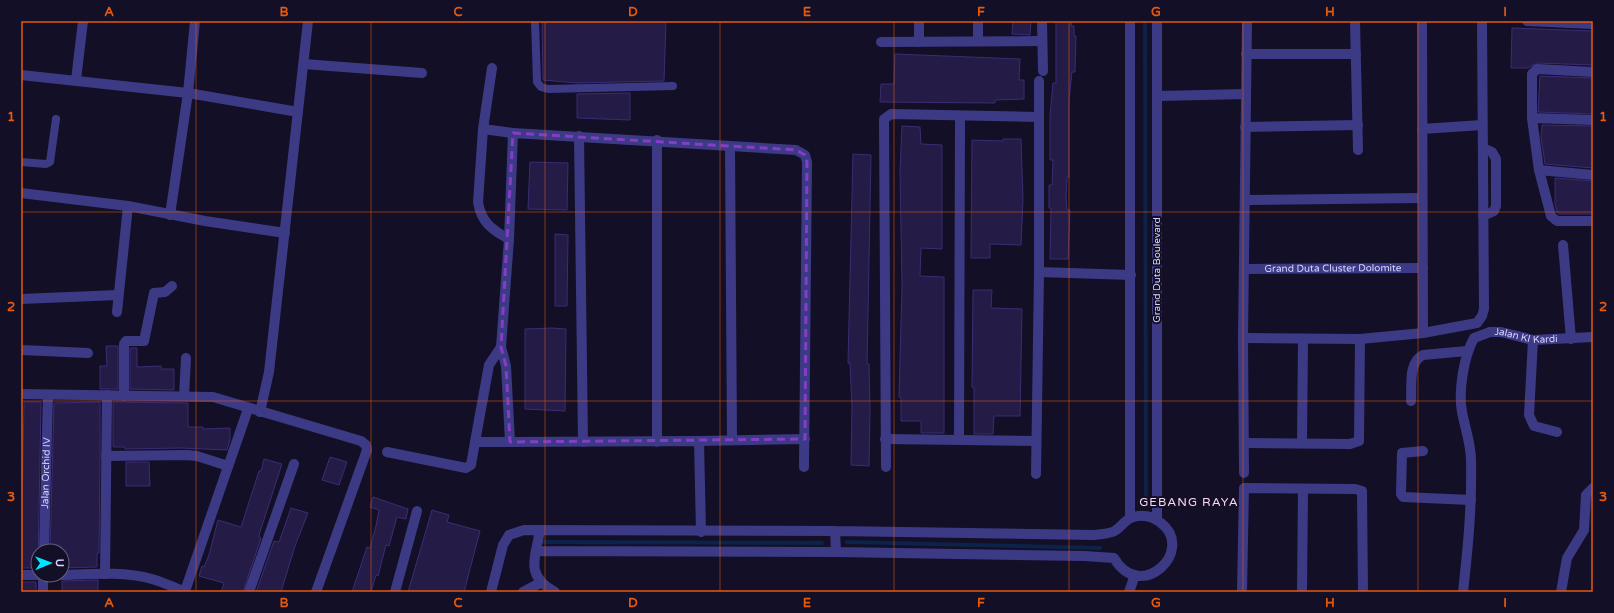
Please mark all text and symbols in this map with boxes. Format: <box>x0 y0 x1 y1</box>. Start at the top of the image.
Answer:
text: A <box>104 4 114 20</box>
text: B <box>279 4 289 20</box>
text: C <box>453 4 463 20</box>
text: D <box>628 4 638 20</box>
text: E <box>803 4 811 20</box>
text: F <box>977 4 985 20</box>
text: G <box>1151 4 1161 20</box>
text: H <box>1325 4 1335 20</box>
text: I <box>1503 4 1507 20</box>
text: 1 <box>7 109 15 125</box>
text: 1 <box>1599 109 1607 125</box>
street label: Grand Duta Boulevard <box>1151 217 1163 323</box>
street label: Grand Duta Cluster Dolomite <box>1264 262 1402 275</box>
text: 2 <box>7 299 15 315</box>
text: 2 <box>1599 299 1607 315</box>
street label: Jalan KI Kardi <box>1495 326 1558 346</box>
street label: Jalan Orchid IV <box>39 437 53 509</box>
text: 3 <box>7 489 15 505</box>
text: 3 <box>1599 489 1607 505</box>
district label: GEBANG RAYA <box>1139 495 1239 509</box>
north arrow <box>30 543 70 583</box>
text: U <box>53 559 66 567</box>
text: A <box>104 595 114 611</box>
text: B <box>279 595 289 611</box>
text: C <box>453 595 463 611</box>
text: D <box>628 595 638 611</box>
text: E <box>803 595 811 611</box>
text: F <box>977 595 985 611</box>
text: G <box>1151 595 1161 611</box>
text: H <box>1325 595 1335 611</box>
text: I <box>1503 595 1507 611</box>

